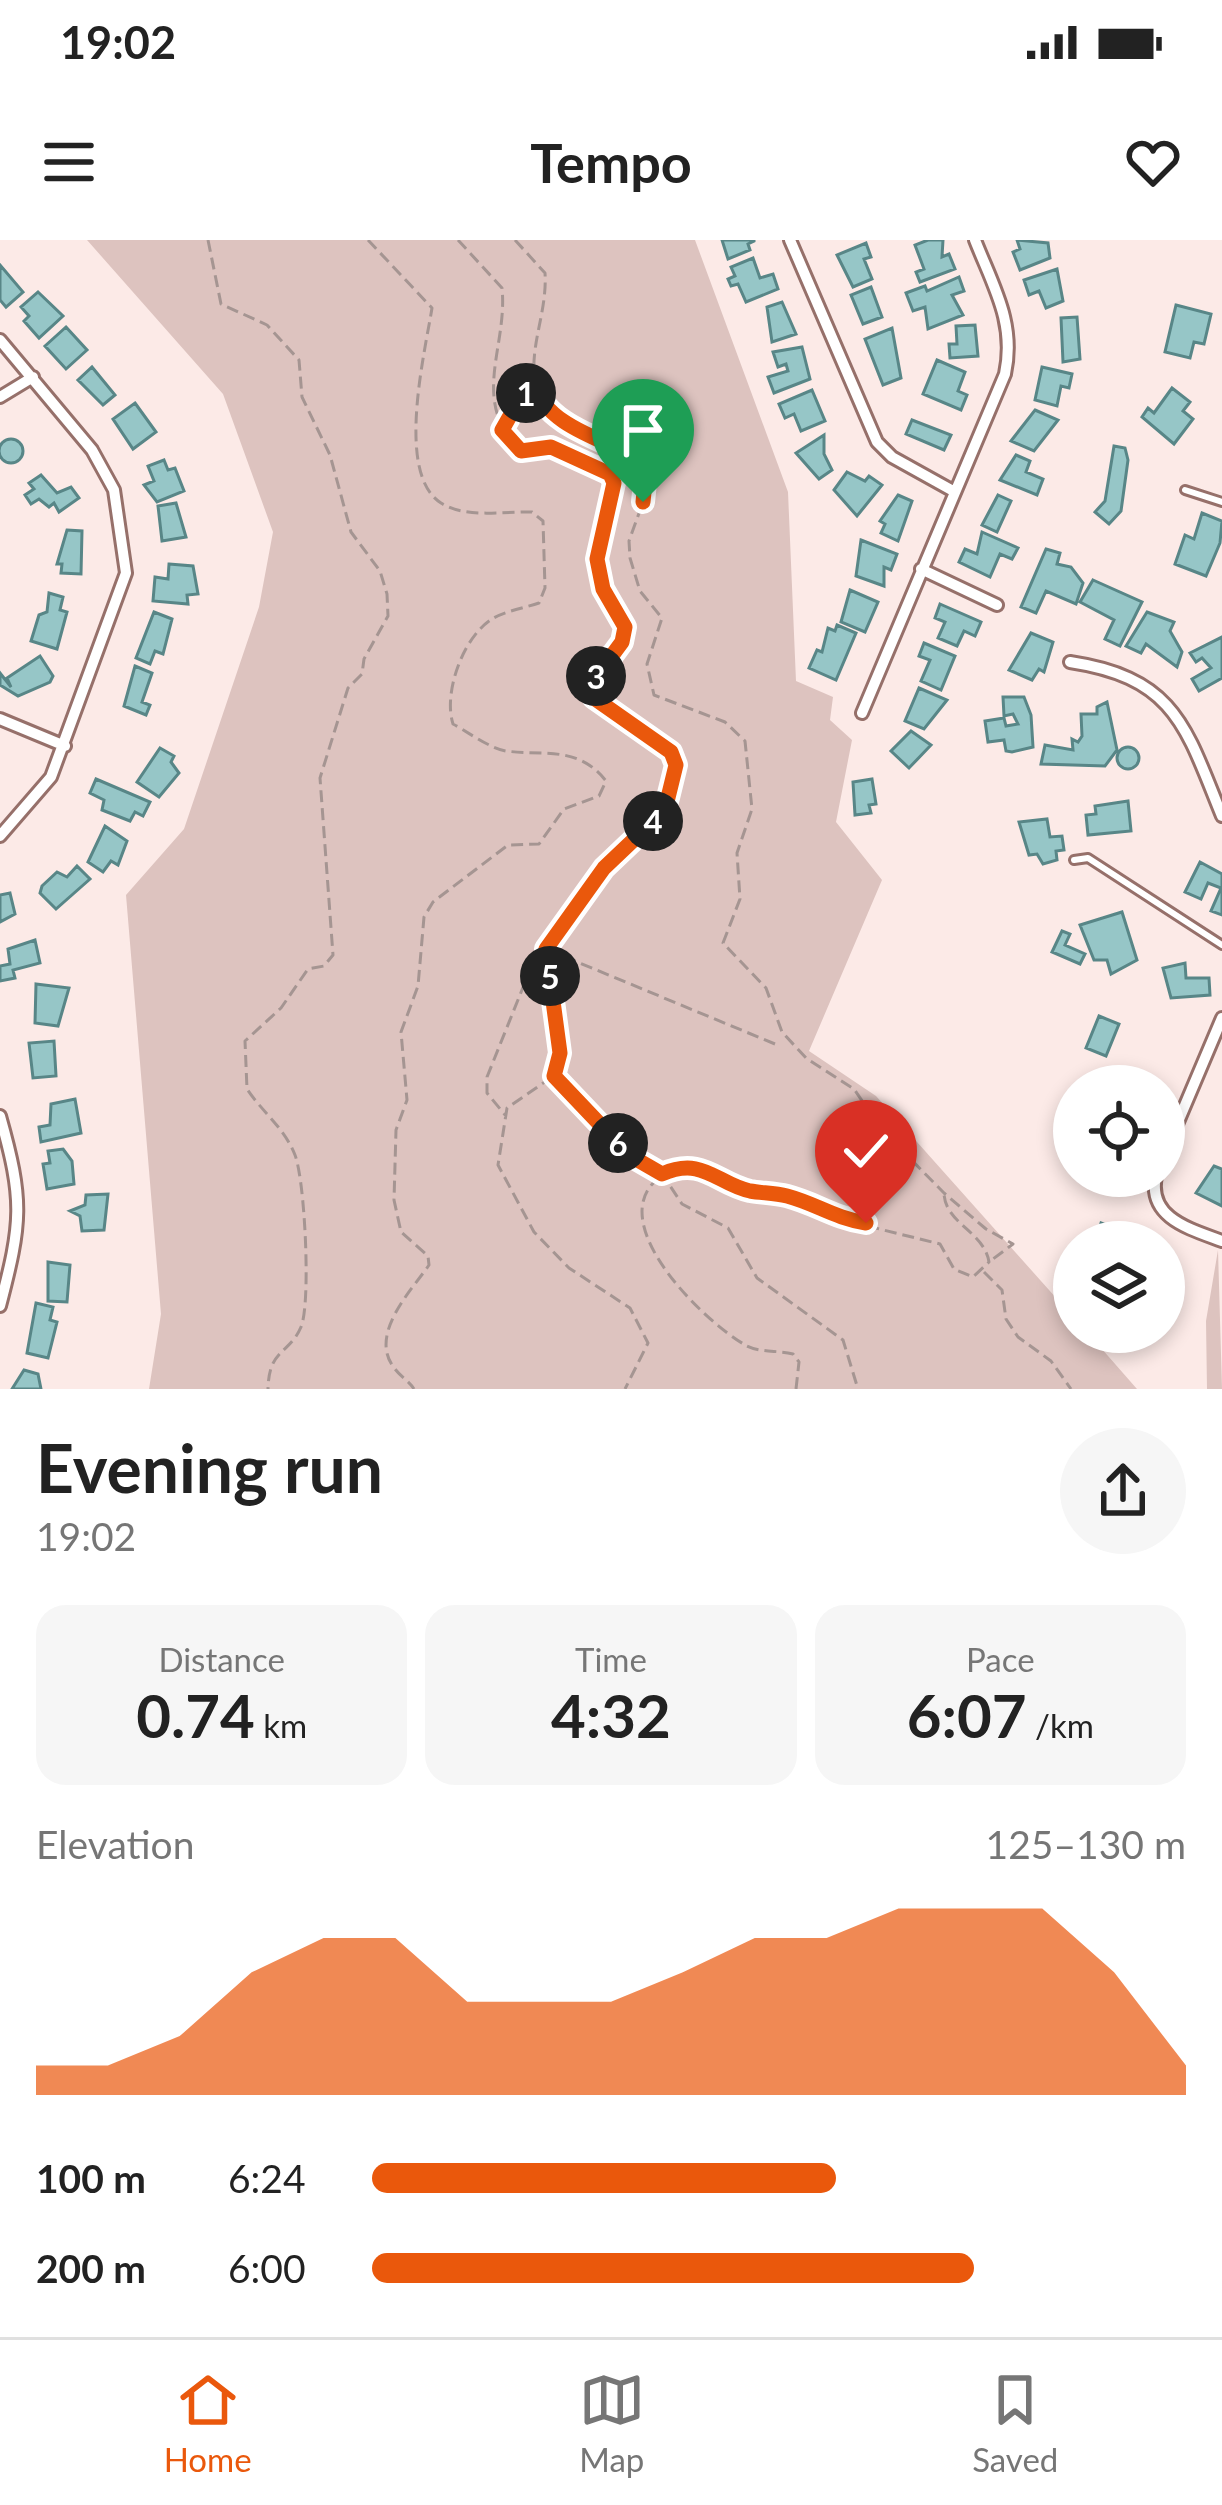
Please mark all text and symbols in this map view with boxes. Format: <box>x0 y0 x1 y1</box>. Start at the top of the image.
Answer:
text: 19:02 <box>60 15 176 69</box>
icon: menu <box>36 129 102 195</box>
icon: heart <box>1120 129 1186 195</box>
text: Tempo <box>530 130 692 195</box>
pin: 1 <box>496 363 556 423</box>
text: 1 <box>516 373 536 413</box>
pin <box>592 379 694 502</box>
icon: arrive <box>610 397 676 463</box>
pin: 3 <box>566 646 626 706</box>
text: 3 <box>586 656 606 696</box>
pin: 4 <box>623 791 683 851</box>
text: 4 <box>643 801 663 841</box>
pin: 5 <box>520 946 580 1006</box>
text: 5 <box>540 956 560 996</box>
map controls <box>1053 1065 1185 1353</box>
button: locate <box>1053 1065 1185 1197</box>
pin <box>815 1100 917 1223</box>
pin: 6 <box>588 1113 648 1173</box>
icon: check <box>833 1118 899 1184</box>
text: 6 <box>608 1123 628 1163</box>
button: layers <box>1053 1221 1185 1353</box>
text: Evening run <box>36 1428 383 1507</box>
button: share <box>1060 1428 1186 1554</box>
text: 19:02 <box>36 1513 136 1559</box>
text: Distance <box>158 1639 285 1679</box>
text: Time <box>575 1639 647 1679</box>
text: Pace <box>966 1639 1035 1679</box>
text: 0.74 <box>136 1679 255 1751</box>
text: 4:32 <box>551 1679 671 1751</box>
text: 6:07 <box>907 1679 1027 1751</box>
text: km <box>255 1705 307 1745</box>
text: /km <box>1027 1705 1094 1745</box>
text: Elevation <box>36 1821 194 1867</box>
text: 125–130 m <box>986 1821 1186 1867</box>
text: 100 m <box>36 2155 146 2201</box>
text: 6:24 <box>228 2155 306 2201</box>
text: 200 m <box>36 2245 146 2291</box>
text: 6:00 <box>228 2245 306 2291</box>
tab: Home <box>164 2367 252 2479</box>
tab: Map <box>579 2367 645 2479</box>
tab: Saved <box>972 2367 1058 2479</box>

